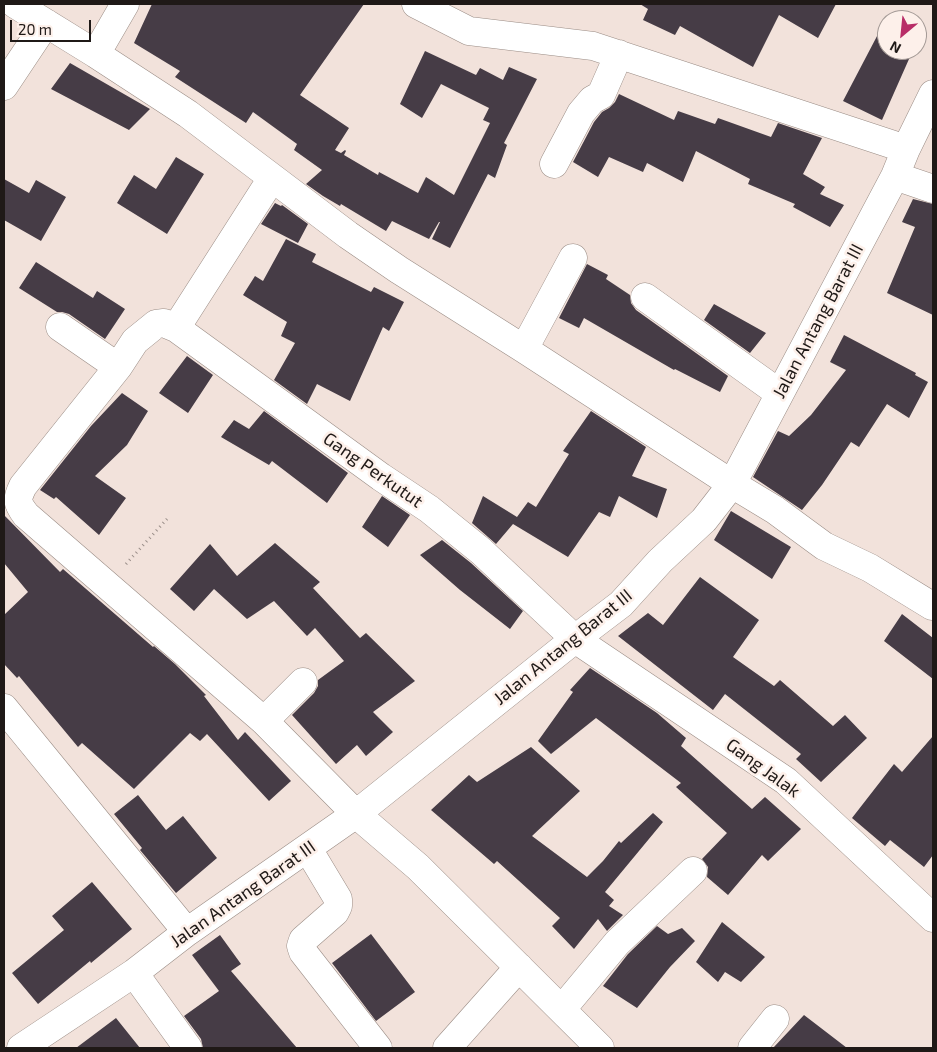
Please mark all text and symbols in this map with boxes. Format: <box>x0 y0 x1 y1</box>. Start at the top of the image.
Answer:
scale bar <box>12 10 94 42</box>
north arrow <box>877 10 927 60</box>
text: 20 m <box>18 20 52 38</box>
text: N <box>887 38 904 58</box>
street label: Jalan Antang Barat III <box>768 240 868 402</box>
street label: Gang Perkutut <box>319 428 427 512</box>
street label: Jalan Antang Barat III <box>489 585 637 709</box>
street label: Gang Jalak <box>722 734 804 802</box>
street label: Jalan Antang Barat III <box>166 836 320 952</box>

